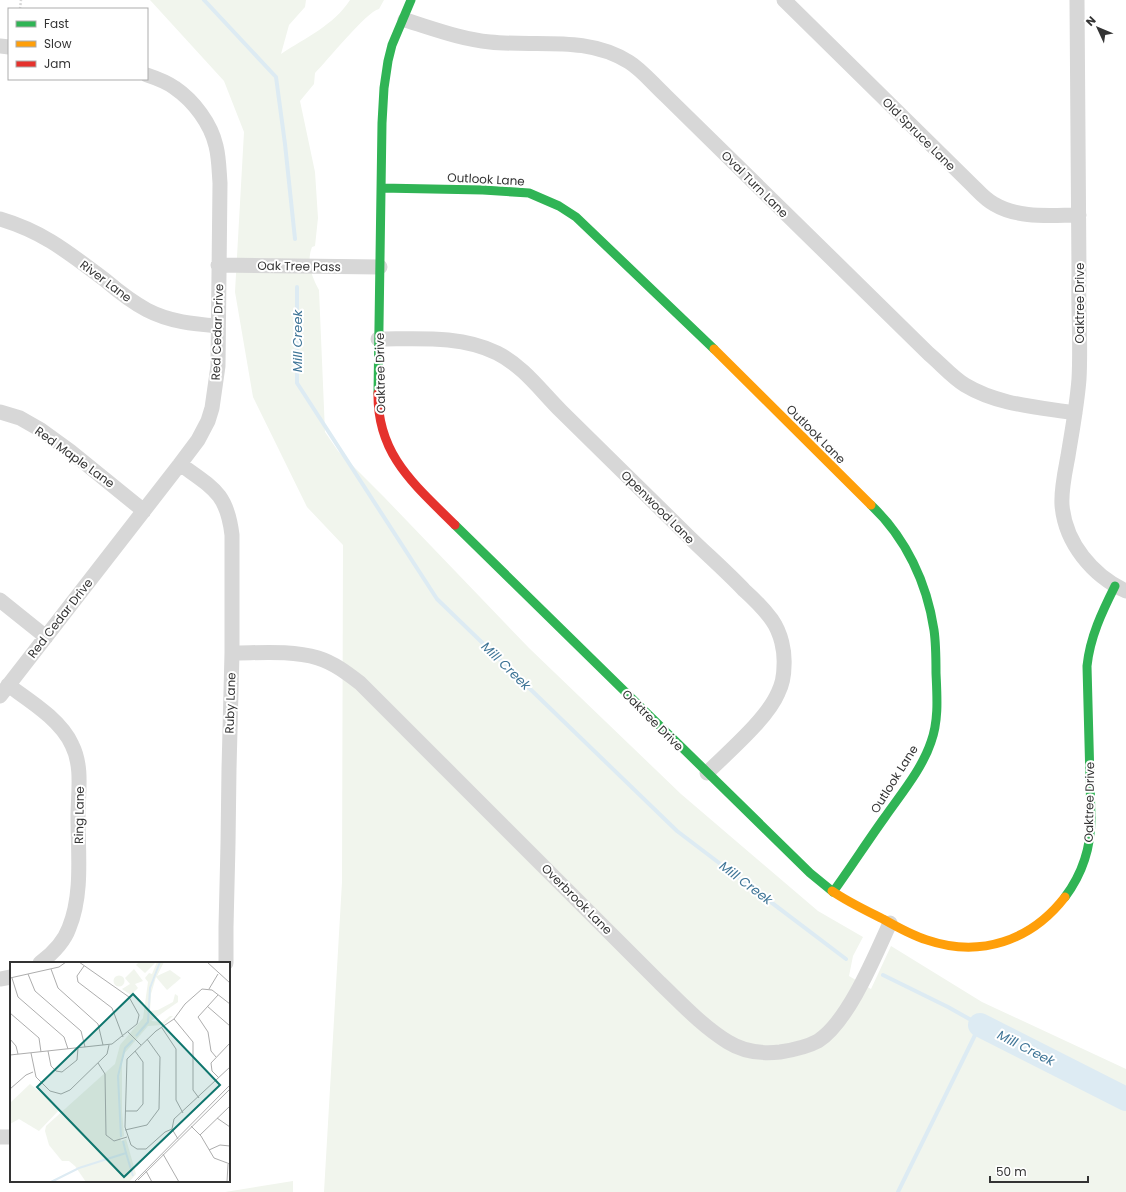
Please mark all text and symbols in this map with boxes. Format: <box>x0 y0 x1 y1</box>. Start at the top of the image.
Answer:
legend <box>8 8 148 80</box>
north arrow <box>1078 8 1118 48</box>
text: N <box>1082 13 1099 30</box>
text: Fast <box>44 15 69 32</box>
text: Slow <box>44 35 72 52</box>
text: Jam <box>44 55 71 72</box>
street label: Old Spruce Lane <box>879 94 959 174</box>
street label: Oval Turn Lane <box>718 147 792 221</box>
street label: Outlook Lane <box>447 168 525 190</box>
street label: River Lane <box>77 256 135 306</box>
street label: Oak Tree Pass <box>257 257 341 275</box>
street label: Oaktree Drive <box>1071 263 1088 343</box>
street label: Red Cedar Drive <box>207 283 227 381</box>
water label: Mill Creek <box>288 309 307 372</box>
street label: Oaktree Drive <box>371 332 389 414</box>
street label: Outlook Lane <box>783 401 849 467</box>
street label: Red Maple Lane <box>32 422 118 492</box>
street label: Openwood Lane <box>617 466 699 548</box>
street label: Red Cedar Drive <box>24 575 96 661</box>
water label: Mill Creek <box>477 638 536 695</box>
street label: Ruby Lane <box>220 672 240 734</box>
street label: Oaktree Drive <box>618 685 688 755</box>
street label: Outlook Lane <box>866 742 922 816</box>
street label: Oaktree Drive <box>1080 761 1098 843</box>
street label: Ring Lane <box>70 786 88 844</box>
water label: Mill Creek <box>715 857 778 910</box>
street label: Overbrook Lane <box>538 860 616 938</box>
inset map <box>10 962 230 1182</box>
water label: Mill Creek <box>994 1025 1059 1071</box>
scale bar <box>990 1158 1088 1184</box>
text: 50 m <box>996 1163 1027 1180</box>

